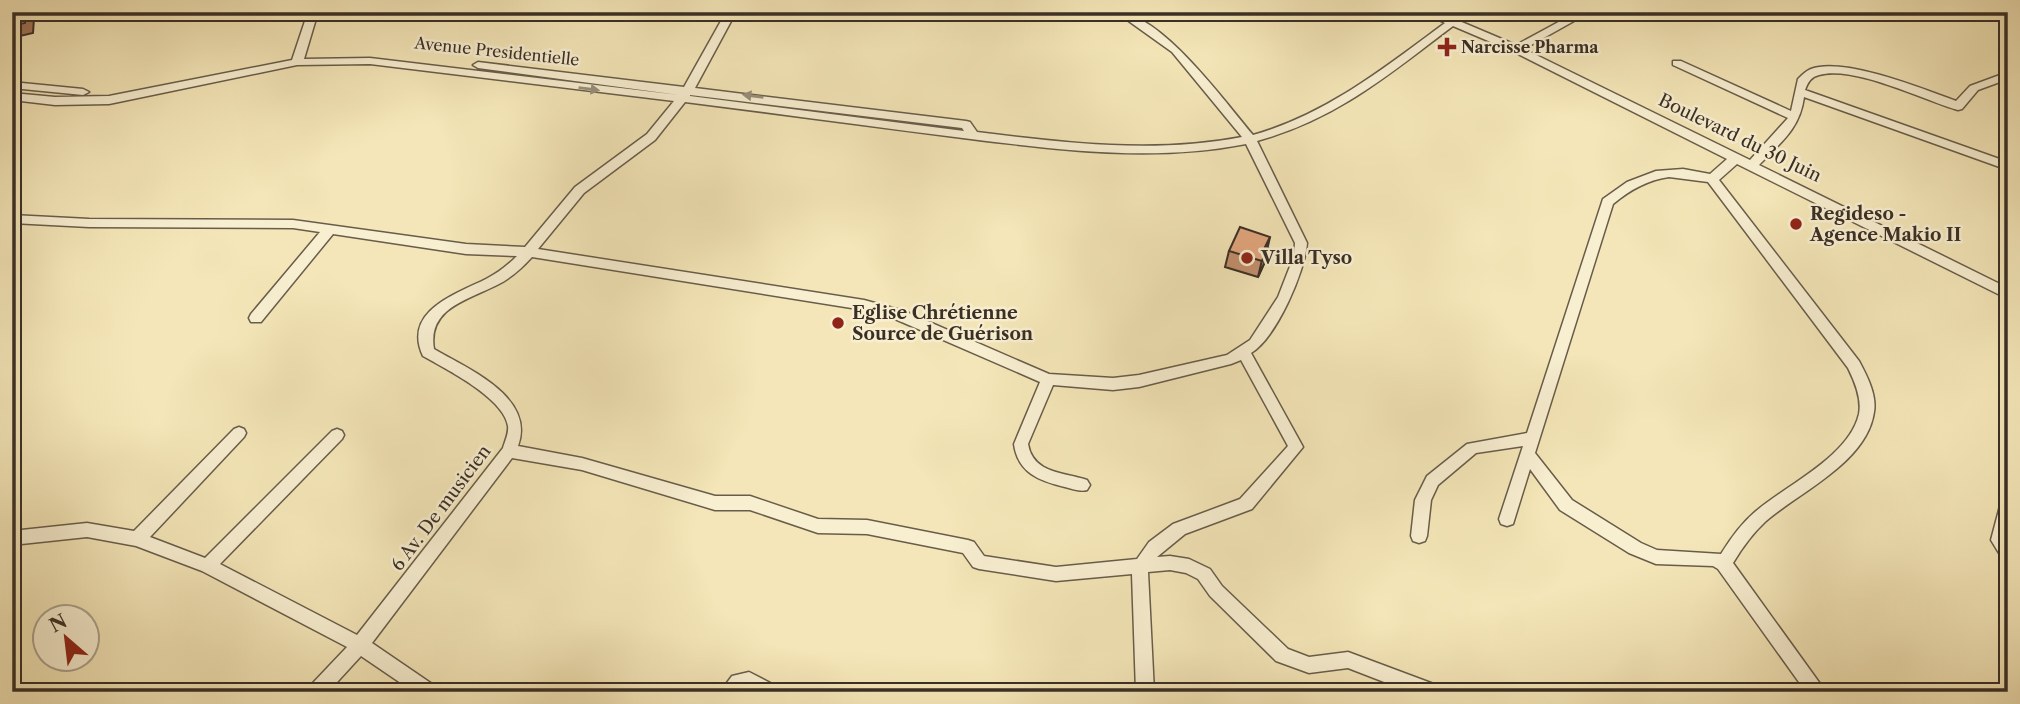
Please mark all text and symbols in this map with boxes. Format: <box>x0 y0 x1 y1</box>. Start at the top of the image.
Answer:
street label: Avenue Presidentielle <box>413 32 580 70</box>
place label: Narcisse Pharma <box>1461 37 1599 57</box>
marker: Narcisse Pharma <box>1439 39 1455 55</box>
one-way arrow <box>578 83 600 94</box>
street label: Boulevard du 30 Juin <box>1655 89 1825 187</box>
one-way arrow <box>741 91 763 102</box>
place label: Regideso - Agence Makio II <box>1809 203 1961 246</box>
marker: Regideso - Agence Makio II <box>1788 216 1804 232</box>
place label: Villa Tyso <box>1260 247 1352 269</box>
marker: Villa Tyso <box>1239 250 1255 266</box>
place label: Eglise Chrétienne Source de Guérison <box>852 302 1034 345</box>
marker: Eglise Chrétienne Source de Guérison <box>830 315 846 331</box>
street label: 6 Av. De musicien <box>386 441 496 575</box>
north arrow <box>32 602 102 672</box>
text: N <box>46 609 71 637</box>

